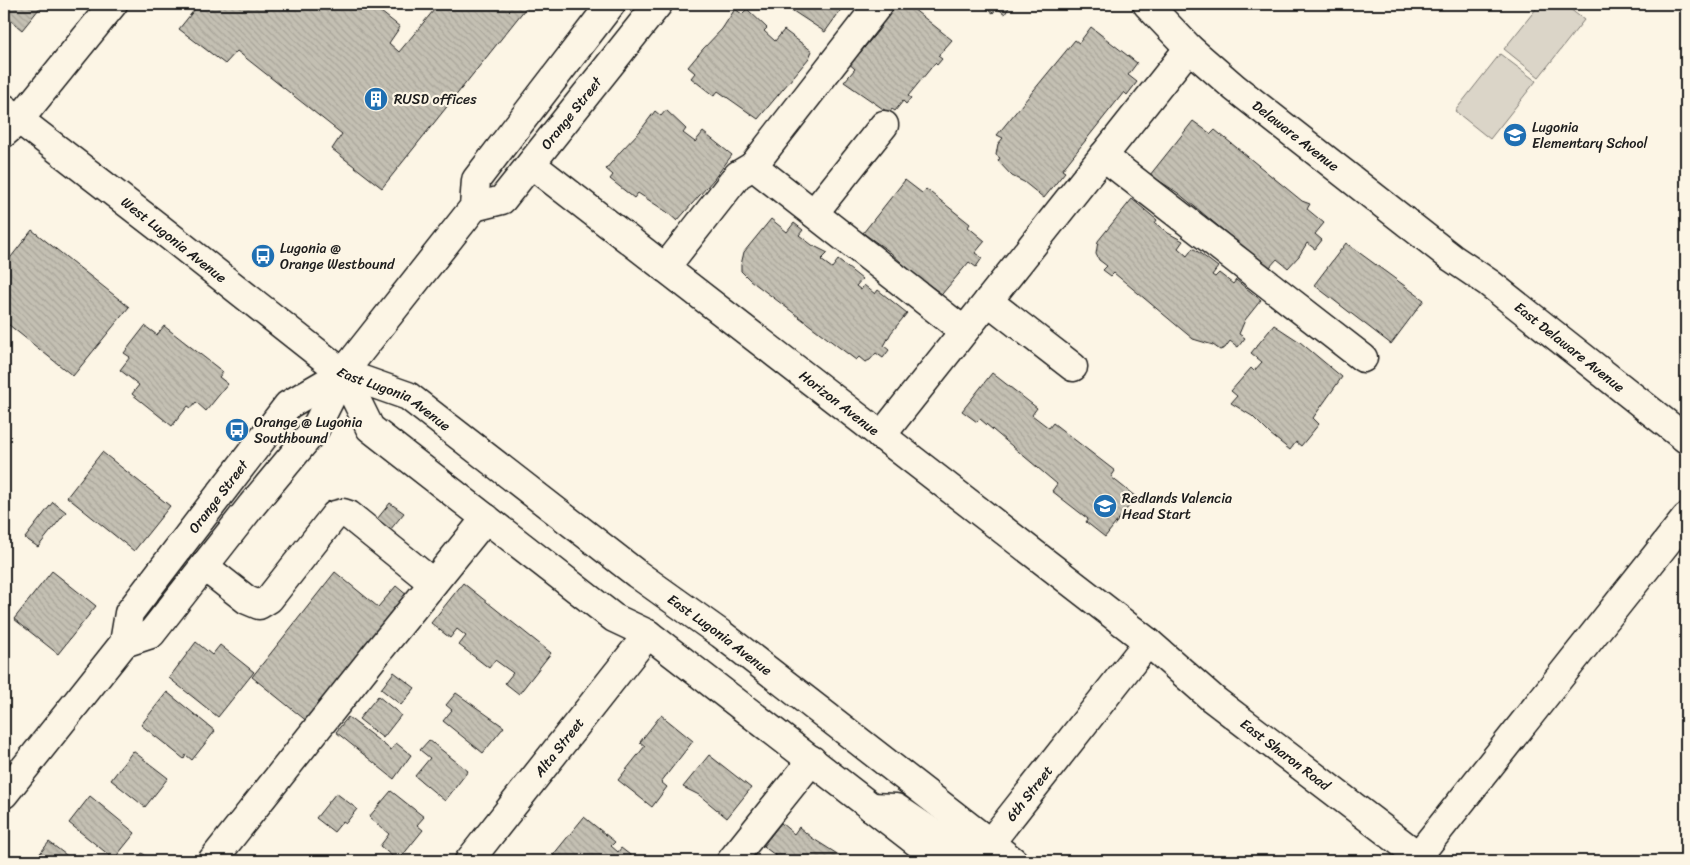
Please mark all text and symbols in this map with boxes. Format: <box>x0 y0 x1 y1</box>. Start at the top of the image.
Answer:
street label: Orange Street <box>535 70 609 155</box>
building icon: RUSD offices <box>363 86 389 112</box>
place label: RUSD offices <box>394 87 477 112</box>
street label: Delaware Avenue <box>1246 94 1345 178</box>
place label: Lugonia Elementary School <box>1532 115 1649 156</box>
school or university icon: Lugonia Elementary School <box>1502 122 1528 148</box>
street label: West Lugonia Avenue <box>115 190 232 290</box>
place label: Lugonia @ Orange Westbound <box>280 236 396 277</box>
bus stop icon: Lugonia @ Orange Westbound <box>250 243 276 269</box>
street label: East Delaware Avenue <box>1508 295 1630 399</box>
street label: East Lugonia Avenue <box>331 360 456 438</box>
street label: Horizon Avenue <box>793 364 885 443</box>
place label: Orange @ Lugonia Southbound <box>254 410 362 451</box>
bus stop icon: Orange @ Lugonia Southbound <box>224 417 250 443</box>
street label: Orange Street <box>182 453 256 539</box>
place label: Redlands Valencia Head Start <box>1122 486 1232 527</box>
school or university icon: Redlands Valencia Head Start <box>1092 493 1118 519</box>
street label: East Lugonia Avenue <box>662 587 778 683</box>
street label: Alta Street <box>527 712 591 784</box>
street label: East Sharon Road <box>1234 712 1337 798</box>
street label: 6th Street <box>999 760 1060 827</box>

